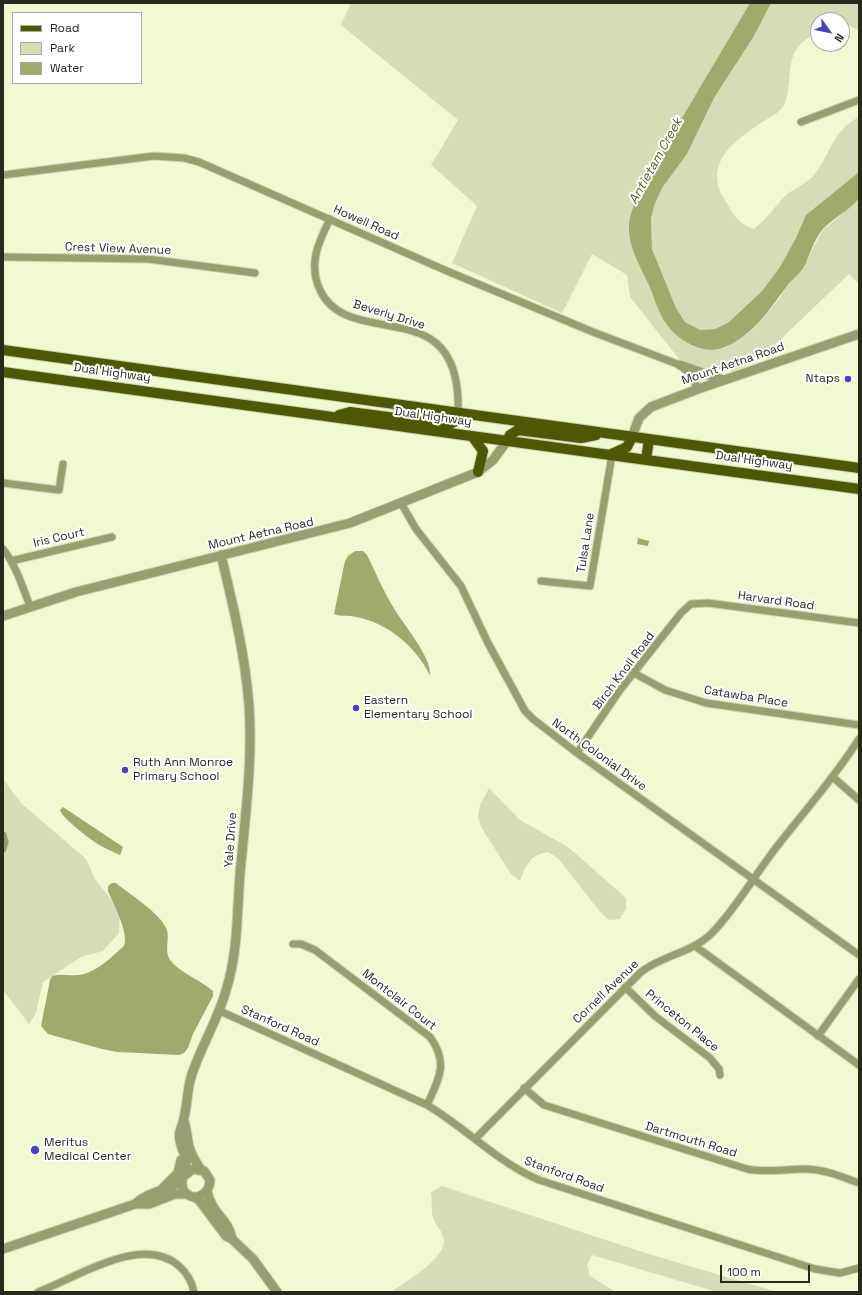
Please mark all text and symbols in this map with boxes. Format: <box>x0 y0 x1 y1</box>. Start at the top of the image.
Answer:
legend <box>12 12 142 84</box>
north arrow <box>810 12 850 52</box>
text: Road <box>50 20 79 36</box>
text: N <box>831 31 847 45</box>
text: Park <box>50 40 75 56</box>
text: Water <box>50 60 84 76</box>
water label: Antietam Creek <box>626 115 686 207</box>
street label: Howell Road <box>331 202 401 244</box>
street label: Crest View Avenue <box>65 240 171 258</box>
street label: Beverly Drive <box>351 297 427 333</box>
street label: Mount Aetna Road <box>680 340 786 388</box>
street label: Dual Highway <box>73 360 151 386</box>
place label: Ntaps <box>806 372 840 386</box>
marker: Ntaps <box>843 374 853 384</box>
street label: Dual Highway <box>394 404 472 430</box>
street label: Dual Highway <box>715 448 793 474</box>
street label: Tulsa Lane <box>574 512 598 574</box>
street label: Mount Aetna Road <box>207 515 315 553</box>
street label: Iris Court <box>32 525 86 551</box>
street label: Harvard Road <box>737 589 815 613</box>
street label: Birch Knoll Road <box>590 629 658 713</box>
street label: Catawba Place <box>703 683 789 711</box>
place label: Eastern Elementary School <box>364 694 472 722</box>
marker: Eastern Elementary School <box>351 703 361 713</box>
street label: North Colonial Drive <box>549 716 649 794</box>
place label: Ruth Ann Monroe Primary School <box>133 756 233 784</box>
marker: Ruth Ann Monroe Primary School <box>120 765 130 775</box>
street label: Yale Drive <box>222 812 240 868</box>
street label: Cornell Avenue <box>570 957 642 1027</box>
street label: Montclair Court <box>359 967 439 1033</box>
street label: Princeton Place <box>642 987 722 1055</box>
street label: Stanford Road <box>239 1002 321 1050</box>
street label: Dartmouth Road <box>643 1119 739 1161</box>
place label: Meritus Medical Center <box>44 1136 131 1164</box>
marker: Meritus Medical Center <box>29 1144 41 1156</box>
street label: Stanford Road <box>522 1154 606 1196</box>
scale bar <box>722 1257 812 1283</box>
text: 100 m <box>727 1264 761 1280</box>

